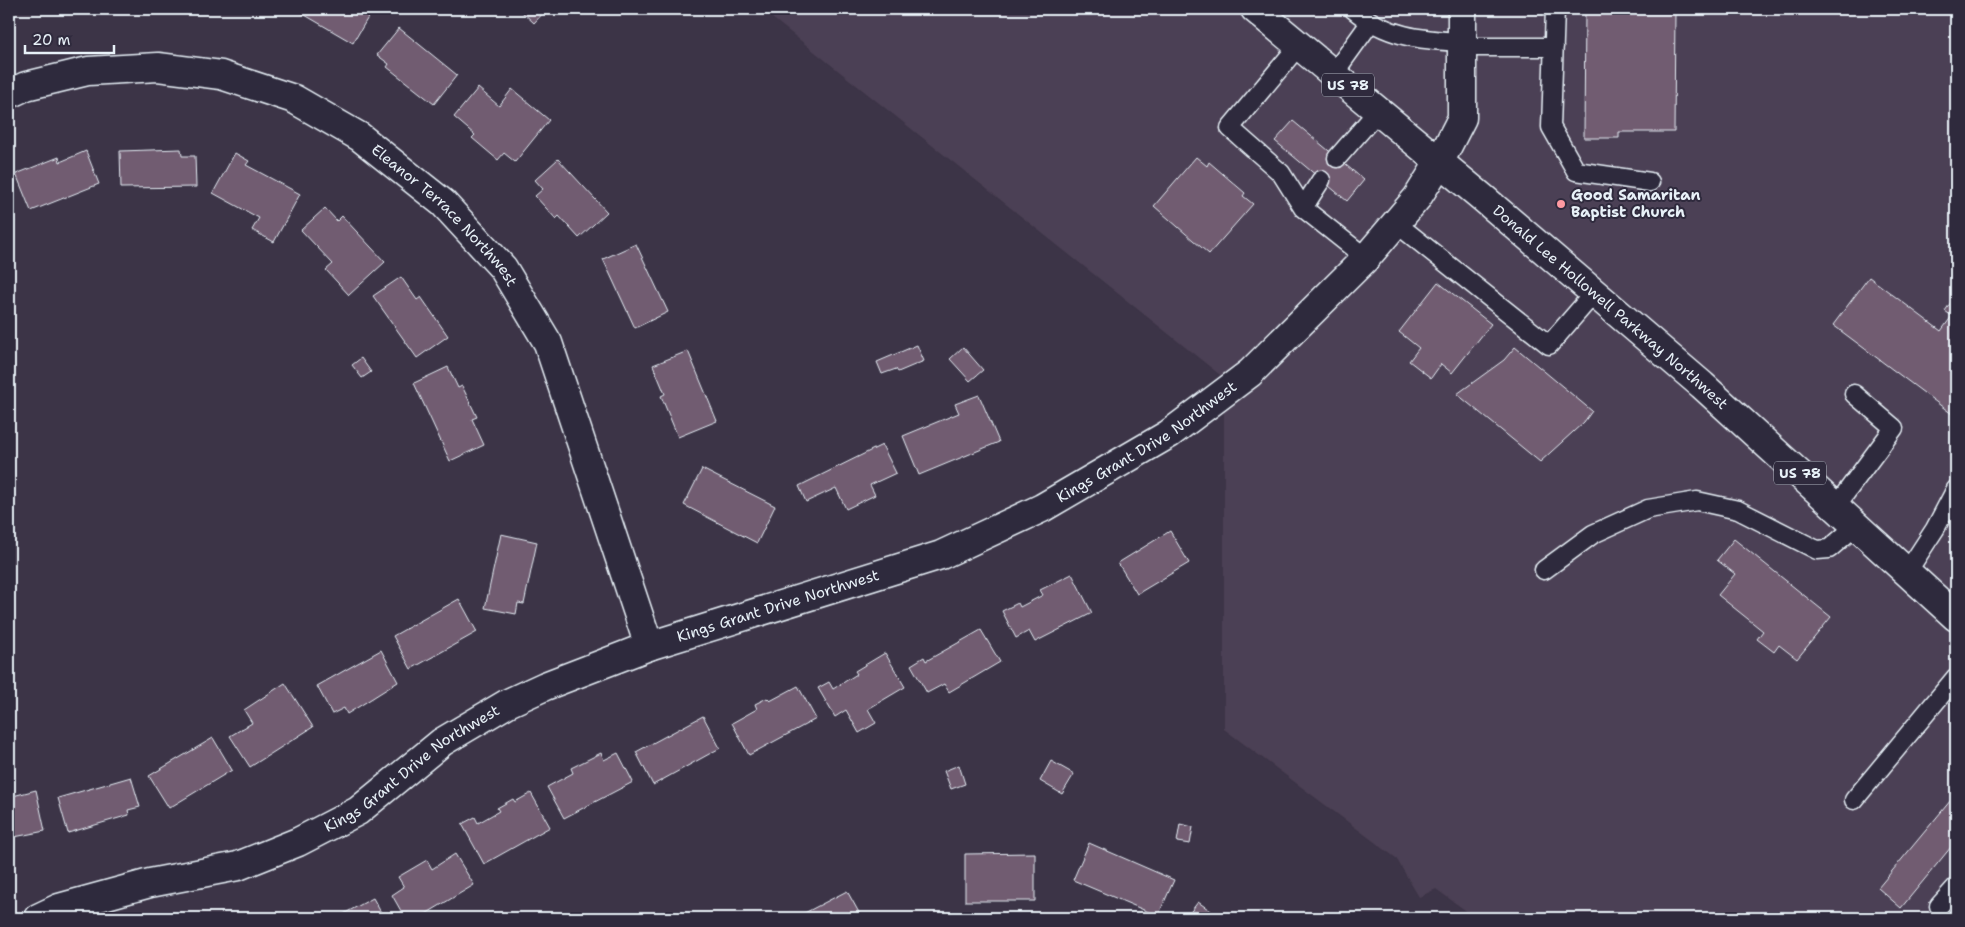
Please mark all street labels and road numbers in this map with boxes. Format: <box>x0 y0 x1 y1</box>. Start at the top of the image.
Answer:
road number: US 78 <box>1322 74 1374 96</box>
street label: Eleanor Terrace Northwest <box>367 140 522 290</box>
street label: Donald Lee Hollowell Parkway Northwest <box>1489 201 1732 414</box>
street label: Kings Grant Drive Northwest <box>1053 377 1241 507</box>
road number: US 78 <box>1774 462 1826 484</box>
street label: Kings Grant Drive Northwest <box>674 565 882 647</box>
street label: Kings Grant Drive Northwest <box>321 700 503 837</box>

